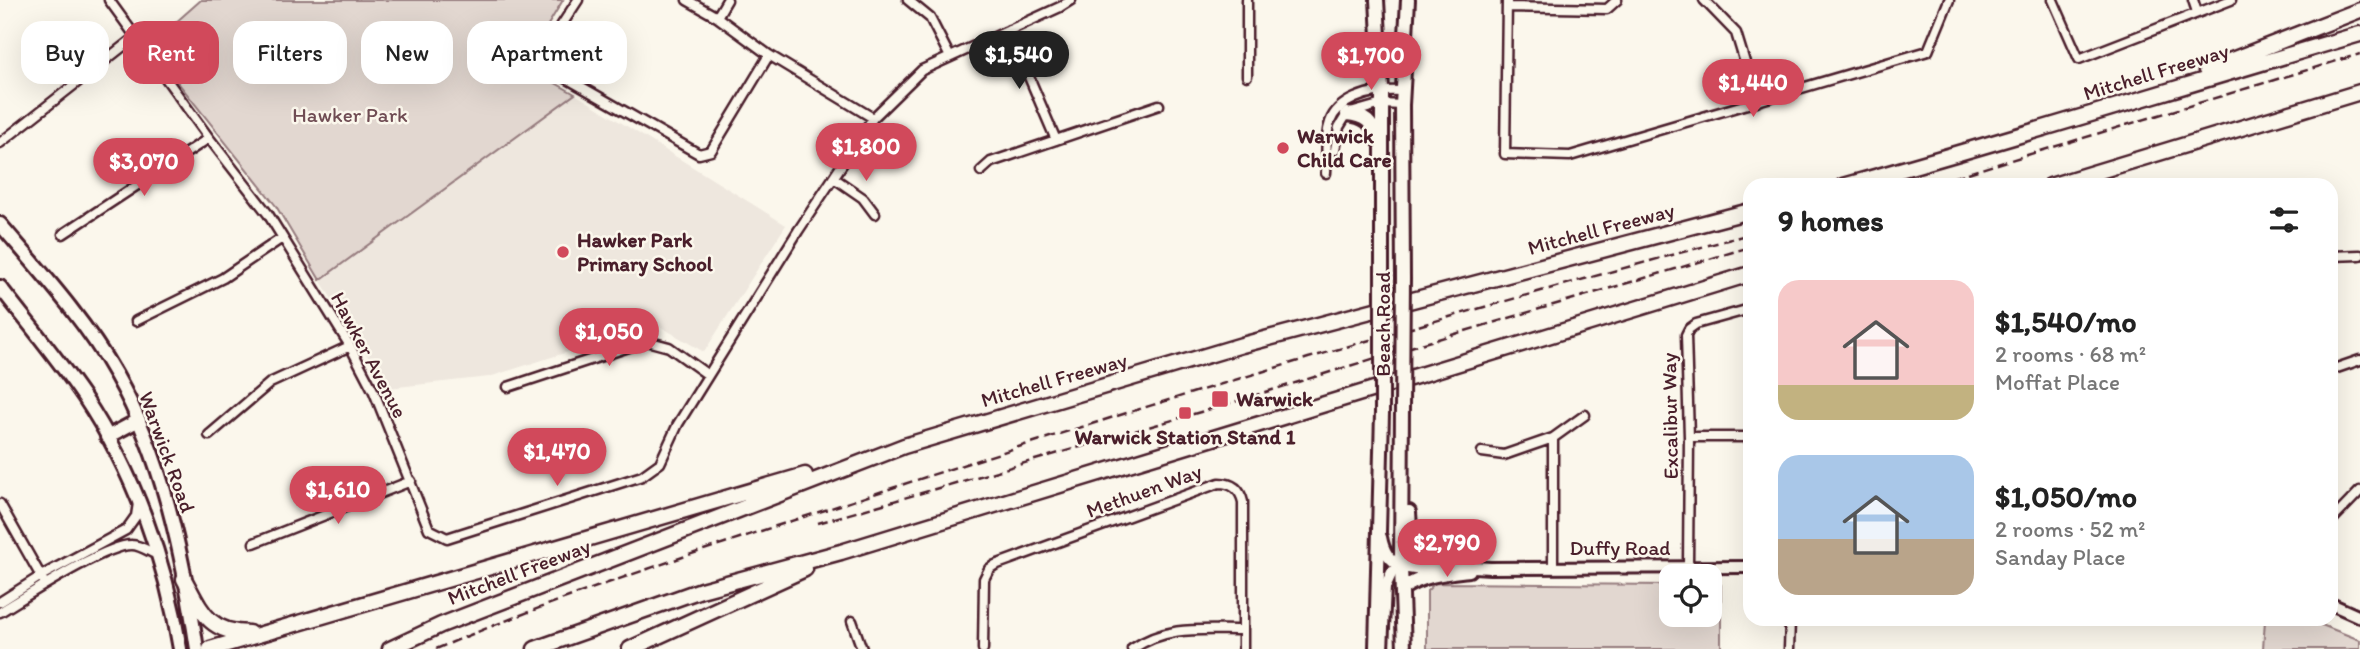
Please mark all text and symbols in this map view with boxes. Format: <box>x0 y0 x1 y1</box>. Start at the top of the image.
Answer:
chip: Buy <box>21 21 109 84</box>
chip: Rent <box>123 21 219 84</box>
chip: Filters <box>233 21 347 84</box>
chip: New <box>361 21 453 84</box>
chip: Apartment <box>467 21 627 84</box>
pin: $1,540 <box>962 32 1076 91</box>
pin: $1,700 <box>1314 32 1428 92</box>
street label: Mitchell Freeway <box>2080 37 2232 106</box>
text: $1,540 <box>985 40 1053 68</box>
text: $1,700 <box>1337 41 1405 69</box>
pin: $1,440 <box>1696 60 1810 119</box>
text: $1,440 <box>1718 68 1788 96</box>
park label: Hawker Park <box>292 102 408 127</box>
place label: Warwick Child Care <box>1297 123 1392 172</box>
pin: $1,800 <box>809 124 923 183</box>
text: $1,800 <box>832 132 900 160</box>
pin: $3,070 <box>87 138 201 198</box>
marker: Warwick Child Care <box>1275 140 1291 156</box>
text: $3,070 <box>109 147 179 175</box>
street label: Mitchell Freeway <box>1525 197 1677 260</box>
icon: filters <box>2265 201 2303 239</box>
text: 9 homes <box>1778 202 1884 239</box>
place label: Hawker Park Primary School <box>577 227 714 277</box>
marker: Hawker Park Primary School <box>555 244 571 260</box>
street label: Beach Road <box>1370 271 1395 377</box>
street label: Hawker Avenue <box>326 287 413 422</box>
text: $1,540/mo <box>1995 303 2137 340</box>
pin: $1,050 <box>552 308 666 368</box>
icon: home <box>1834 308 1918 392</box>
text: $1,050 <box>575 317 643 345</box>
text: 2 rooms · 68 m² <box>1995 340 2146 368</box>
street label: Mitchell Freeway <box>978 347 1130 412</box>
street label: Excalibur Way <box>1656 352 1683 480</box>
text: Moffat Place <box>1995 368 2120 396</box>
place label: Warwick <box>1236 386 1314 411</box>
street label: Warwick Road <box>134 388 201 516</box>
marker: Warwick <box>1210 389 1230 409</box>
marker: Warwick Station Stand 1 <box>1177 405 1193 421</box>
place label: Warwick Station Stand 1 <box>1074 424 1296 449</box>
pin: $1,470 <box>500 428 614 488</box>
text: $1,470 <box>523 437 591 465</box>
street label: Methuen Way <box>1083 458 1205 523</box>
pin: $1,610 <box>281 466 395 526</box>
text: $1,610 <box>306 475 370 503</box>
text: $1,050/mo <box>1995 478 2137 515</box>
icon: home <box>1834 483 1918 567</box>
text: 2 rooms · 52 m² <box>1995 515 2145 543</box>
pin: $2,790 <box>1390 520 1504 579</box>
text: $2,790 <box>1414 528 1480 556</box>
street label: Mitchell Freeway <box>444 533 594 610</box>
street label: Duffy Road <box>1569 535 1671 560</box>
text: Sanday Place <box>1995 543 2126 571</box>
map controls <box>1659 564 1722 627</box>
button: locate <box>1659 564 1722 627</box>

